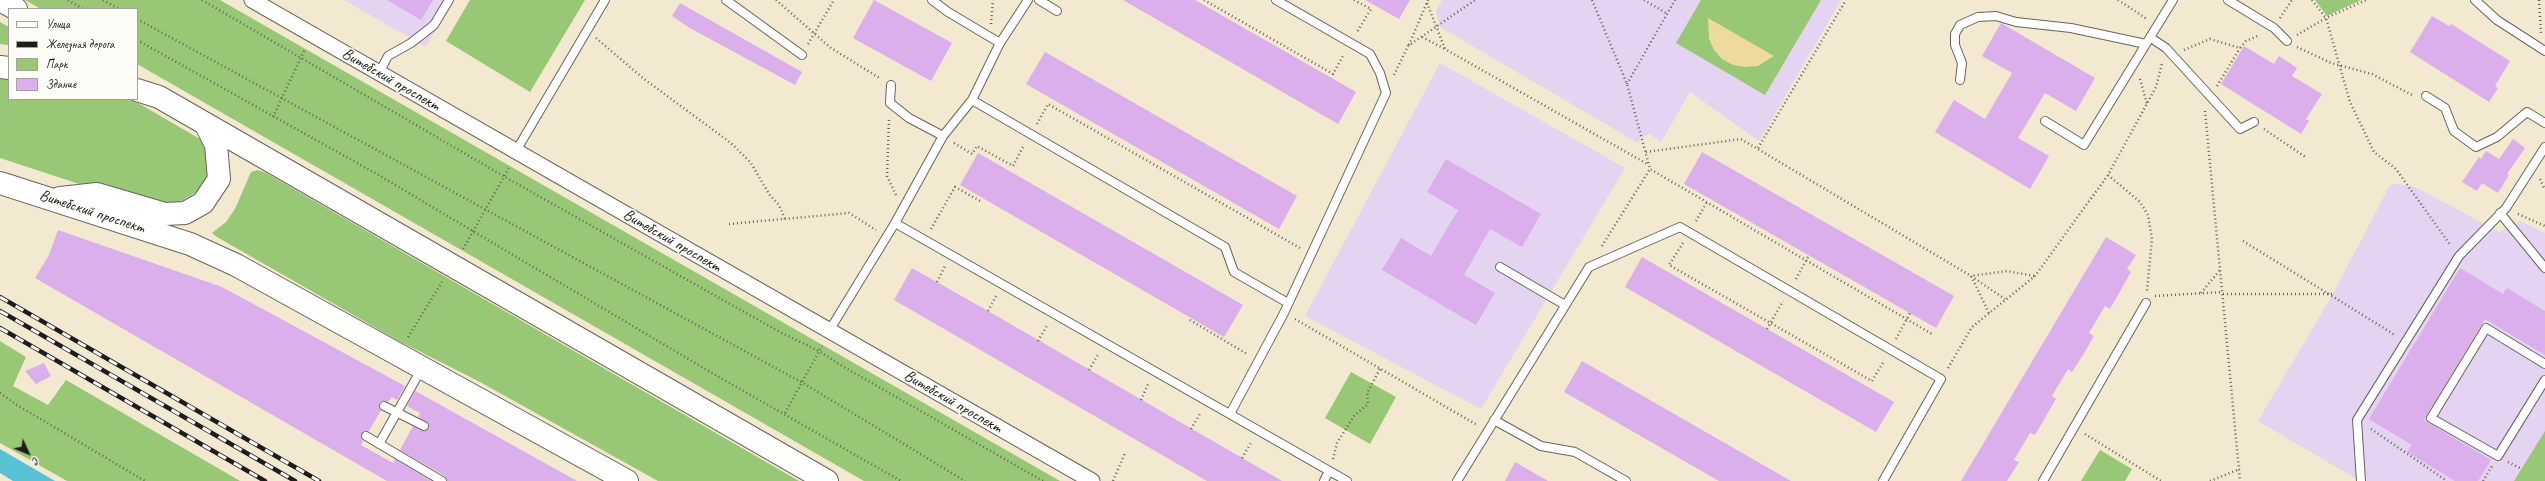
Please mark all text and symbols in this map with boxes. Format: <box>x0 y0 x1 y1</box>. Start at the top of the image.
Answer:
legend <box>8 8 138 100</box>
text: Улица <box>46 16 70 32</box>
text: Железная дорога <box>46 36 114 52</box>
street label: Витебский проспект <box>339 44 443 116</box>
text: Парк <box>46 56 67 72</box>
text: Здание <box>46 76 76 92</box>
street label: Витебский проспект <box>37 186 147 238</box>
street label: Витебский проспект <box>620 205 724 277</box>
street label: Витебский проспект <box>901 366 1005 438</box>
north arrow <box>8 433 48 473</box>
text: С <box>30 455 44 468</box>

